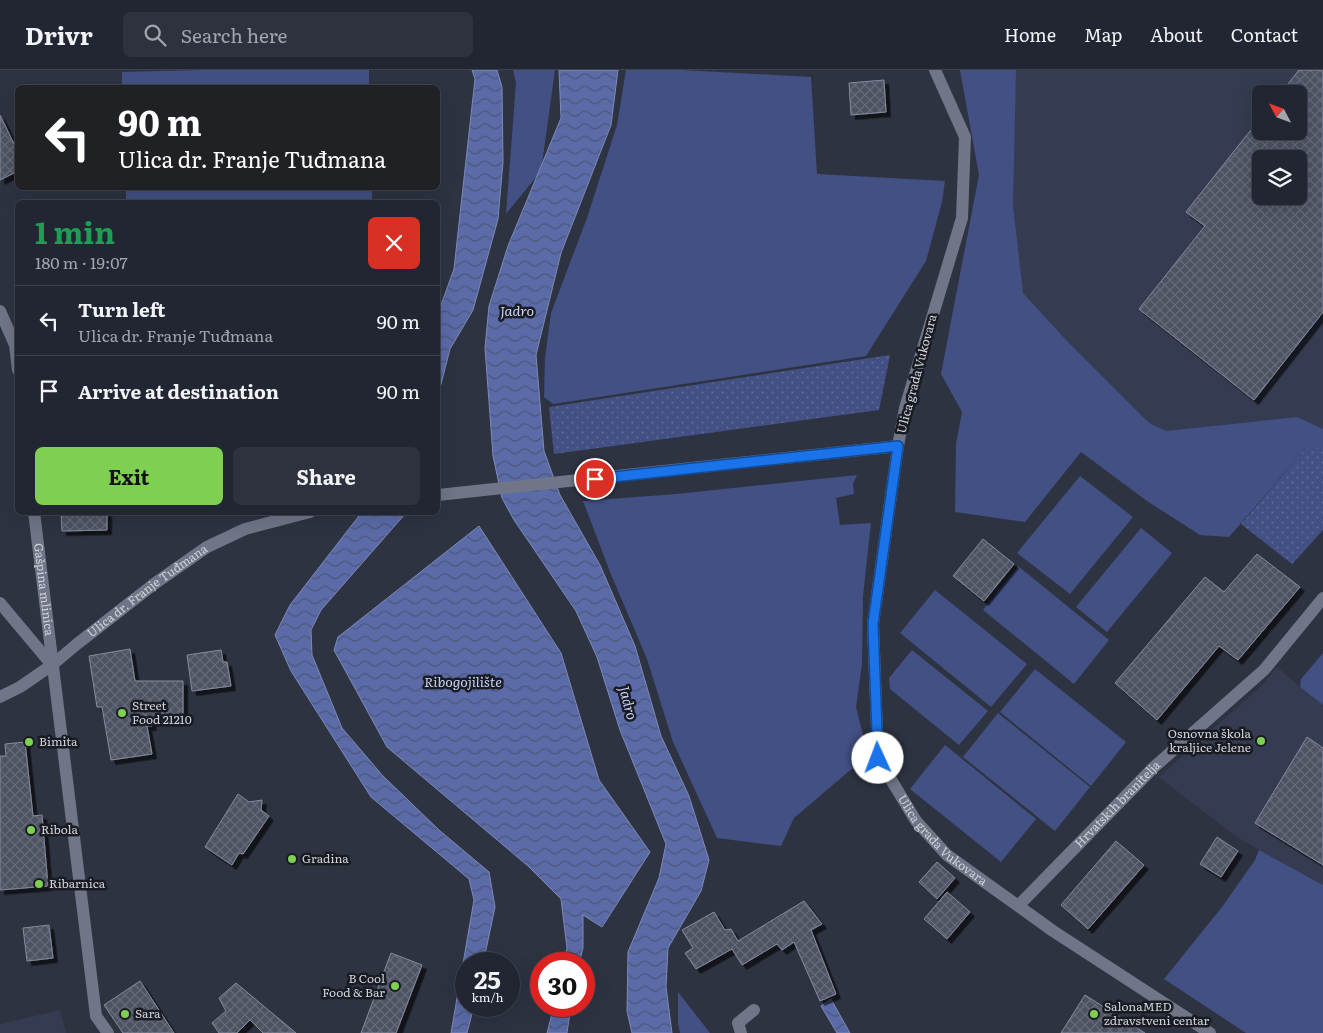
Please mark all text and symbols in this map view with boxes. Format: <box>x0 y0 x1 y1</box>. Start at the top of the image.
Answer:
search box <box>123 12 473 57</box>
text: Drivr <box>25 17 93 52</box>
icon: search <box>141 21 169 49</box>
text: Search here <box>181 21 287 49</box>
text: Home <box>1004 21 1056 48</box>
text: Map <box>1084 21 1122 48</box>
text: About <box>1150 21 1203 48</box>
text: Contact <box>1231 21 1298 48</box>
north arrow <box>1252 85 1308 140</box>
map controls <box>1252 85 1307 205</box>
text: 90 m <box>118 95 202 147</box>
icon: left <box>35 105 100 170</box>
text: Ulica dr. Franje Tuđmana <box>118 142 386 175</box>
button: layers <box>1252 150 1307 205</box>
text: 1 min <box>35 209 115 253</box>
button: close <box>368 217 420 269</box>
text: 180 m · 19:07 <box>35 250 128 274</box>
text: Turn left <box>78 295 165 323</box>
water label: Jadro <box>500 300 534 320</box>
icon: left <box>35 307 63 335</box>
text: 90 m <box>377 307 420 335</box>
street label: Ulica grada Vukovara <box>891 312 941 435</box>
text: Ulica dr. Franje Tuđmana <box>78 323 273 347</box>
icon: arrive <box>35 377 63 405</box>
text: Arrive at destination <box>78 377 279 405</box>
text: 90 m <box>377 377 420 405</box>
button: Exit <box>35 447 223 505</box>
button: Share <box>233 447 420 505</box>
pin <box>574 458 616 500</box>
icon: arrive <box>581 465 609 493</box>
street label: Ulica dr. Franje Tuđmana <box>83 539 211 641</box>
street label: Gašpina mlinica <box>30 542 59 637</box>
water label: Ribogojilište <box>424 671 502 691</box>
water label: Jadro <box>615 684 643 722</box>
place label: Street Food 21210 <box>132 696 192 728</box>
marker: Street Food 21210 <box>116 707 128 719</box>
place label: Osnovna škola kraljice Jelene <box>1168 724 1252 756</box>
position arrow <box>851 731 903 783</box>
place label: Bimita <box>39 732 78 750</box>
marker: Osnovna škola kraljice Jelene <box>1255 735 1267 747</box>
marker: Bimita <box>23 736 35 748</box>
street label: Hrvatskih branitelja <box>1070 755 1164 851</box>
street label: Ulica grada Vukovara <box>894 791 992 889</box>
place label: Ribola <box>41 820 79 838</box>
marker: Ribola <box>25 824 37 836</box>
place label: Gradina <box>302 849 349 867</box>
marker: Gradina <box>286 853 298 865</box>
place label: Ribarnica <box>49 874 106 892</box>
marker: Ribarnica <box>33 878 45 890</box>
speed limit sign: 30 <box>530 952 595 1017</box>
text: 25 <box>474 960 501 997</box>
place label: B Cool Food & Bar <box>322 969 385 1001</box>
marker: B Cool Food & Bar <box>389 980 401 992</box>
text: km/h <box>472 988 503 1006</box>
place label: SalonaMED zdravstveni centar <box>1104 997 1210 1029</box>
place label: Sara <box>135 1004 161 1022</box>
marker: Sara <box>119 1008 131 1020</box>
marker: SalonaMED zdravstveni centar <box>1088 1008 1100 1020</box>

